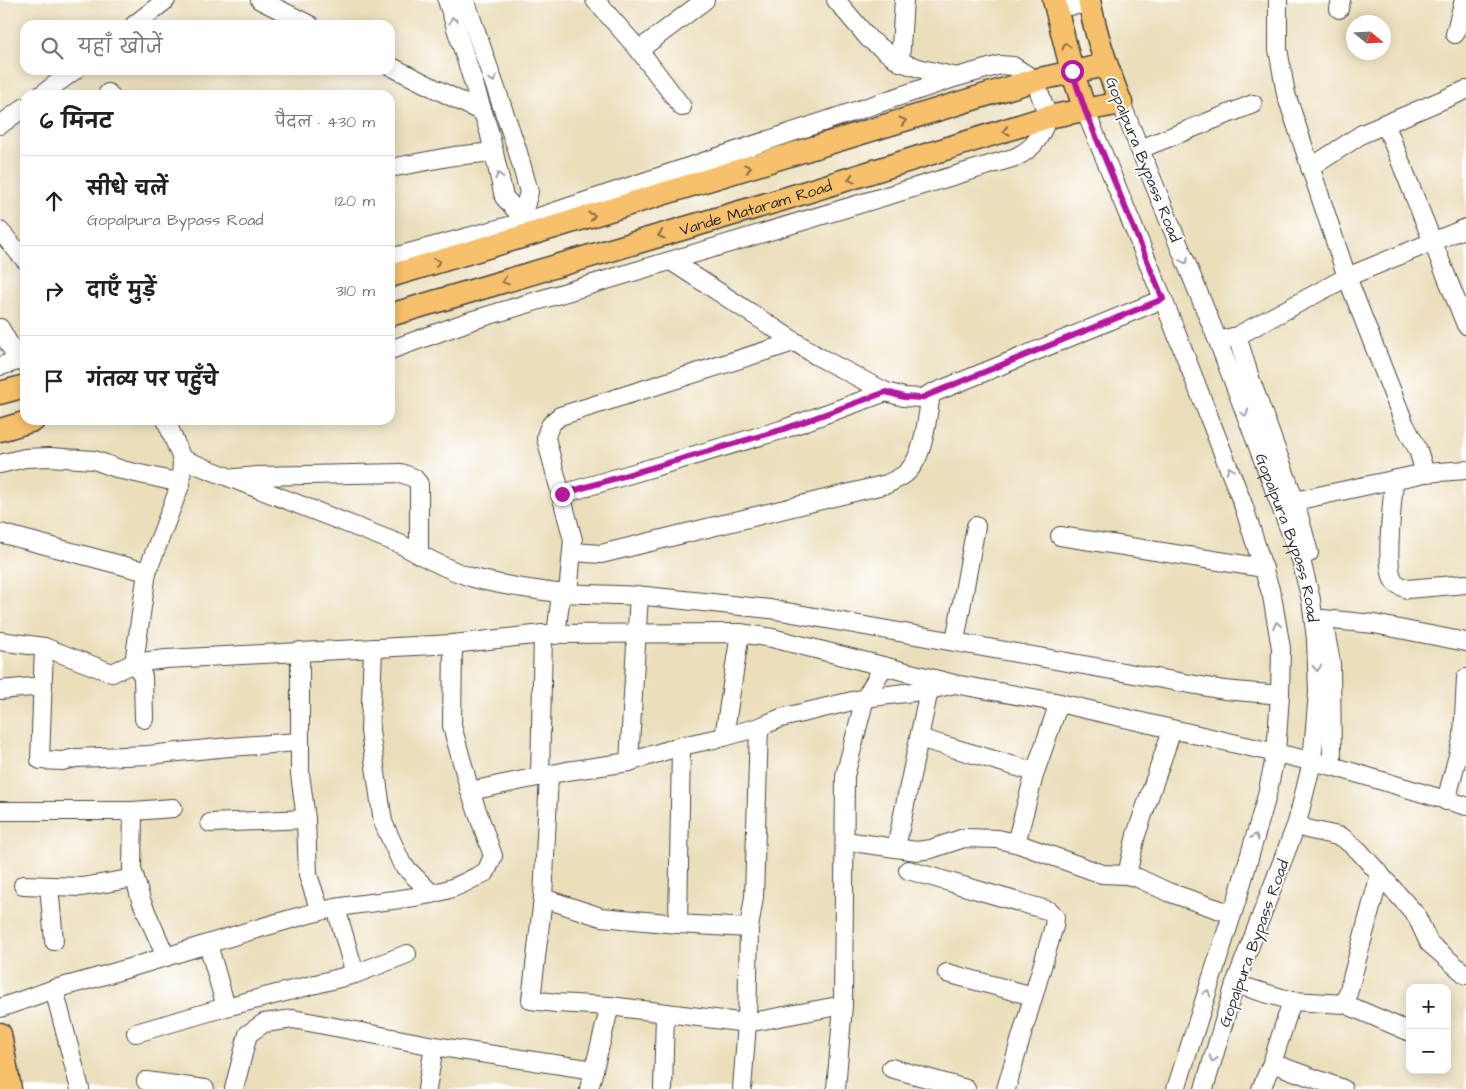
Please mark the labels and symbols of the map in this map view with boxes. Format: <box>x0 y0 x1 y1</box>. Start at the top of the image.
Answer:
north arrow <box>1346 15 1391 60</box>
one-way arrow <box>449 17 459 25</box>
one-way arrow <box>1061 42 1072 51</box>
route start <box>1061 60 1084 83</box>
street label: Gopalpura Bypass Road <box>1099 73 1186 246</box>
one-way arrow <box>487 74 497 83</box>
one-way arrow <box>899 117 907 127</box>
one-way arrow <box>1002 125 1010 135</box>
one-way arrow <box>743 164 752 174</box>
one-way arrow <box>494 172 505 180</box>
one-way arrow <box>847 173 855 183</box>
street label: Vande Mataram Road <box>677 175 835 241</box>
one-way arrow <box>588 211 596 221</box>
one-way arrow <box>658 230 666 240</box>
one-way arrow <box>1179 256 1190 265</box>
one-way arrow <box>432 258 440 268</box>
one-way arrow <box>502 275 510 285</box>
one-way arrow <box>1239 408 1249 416</box>
street label: Gopalpura Bypass Road <box>1250 450 1324 623</box>
one-way arrow <box>1226 466 1236 475</box>
route end <box>551 483 574 506</box>
one-way arrow <box>1273 621 1283 630</box>
one-way arrow <box>1312 664 1323 672</box>
one-way arrow <box>1249 834 1259 842</box>
street label: Gopalpura Bypass Road <box>1213 857 1295 1030</box>
one-way arrow <box>1201 989 1211 997</box>
one-way arrow <box>1208 1054 1219 1063</box>

